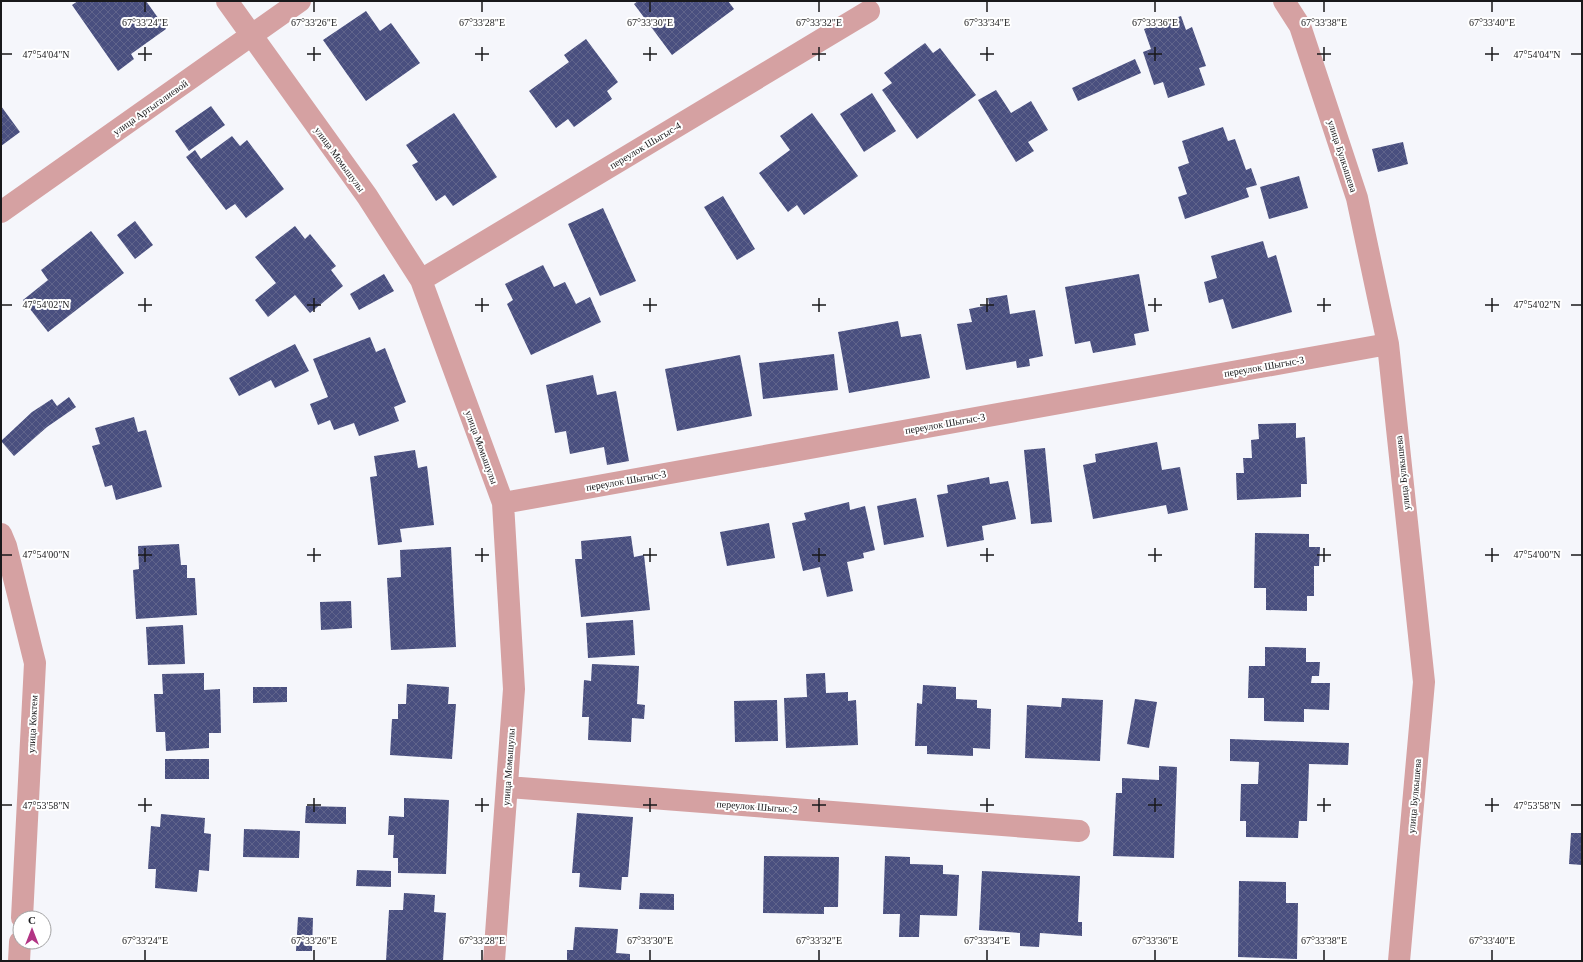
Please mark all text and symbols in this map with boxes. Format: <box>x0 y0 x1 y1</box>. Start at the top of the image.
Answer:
text: 67°33'24"E <box>122 17 168 28</box>
text: 67°33'26"E <box>291 17 337 28</box>
text: 67°33'28"E <box>459 17 505 28</box>
text: 67°33'30"E <box>627 17 673 28</box>
text: 67°33'32"E <box>796 17 842 28</box>
text: 67°33'34"E <box>964 17 1010 28</box>
text: 67°33'36"E <box>1132 17 1178 28</box>
text: 67°33'38"E <box>1301 17 1347 28</box>
text: 67°33'40"E <box>1469 17 1515 28</box>
text: 47°54'04"N <box>22 49 70 60</box>
text: 47°54'04"N <box>1513 49 1561 60</box>
street label: улица Артыгалиевой <box>111 77 190 137</box>
street label: улица Булкышева <box>1326 119 1360 194</box>
street label: переулок Шыгыс-4 <box>608 120 683 171</box>
street label: улица Момышулы <box>312 125 367 194</box>
text: 47°54'02"N <box>22 299 70 310</box>
text: 47°54'02"N <box>1513 299 1561 310</box>
street label: переулок Шыгыс-3 <box>1223 354 1305 379</box>
street label: улица Момышулы <box>463 409 500 486</box>
street label: переулок Шыгыс-3 <box>904 411 986 436</box>
street label: улица Булкышева <box>1393 435 1412 511</box>
street label: переулок Шыгыс-3 <box>585 468 667 493</box>
text: 47°54'00"N <box>22 549 70 560</box>
text: 47°54'00"N <box>1513 549 1561 560</box>
street label: улица Коктем <box>25 694 40 753</box>
street label: улица Момышулы <box>500 728 517 806</box>
street label: улица Булкышева <box>1406 758 1423 834</box>
street label: переулок Шыгыс-2 <box>716 798 798 815</box>
text: 47°53'58"N <box>22 800 70 811</box>
text: 47°53'58"N <box>1513 800 1561 811</box>
north arrow <box>12 910 52 950</box>
text: С <box>28 914 36 926</box>
text: 67°33'24"E <box>122 935 168 946</box>
text: 67°33'26"E <box>291 935 337 946</box>
text: 67°33'28"E <box>459 935 505 946</box>
text: 67°33'30"E <box>627 935 673 946</box>
text: 67°33'32"E <box>796 935 842 946</box>
text: 67°33'34"E <box>964 935 1010 946</box>
text: 67°33'36"E <box>1132 935 1178 946</box>
text: 67°33'38"E <box>1301 935 1347 946</box>
text: 67°33'40"E <box>1469 935 1515 946</box>

